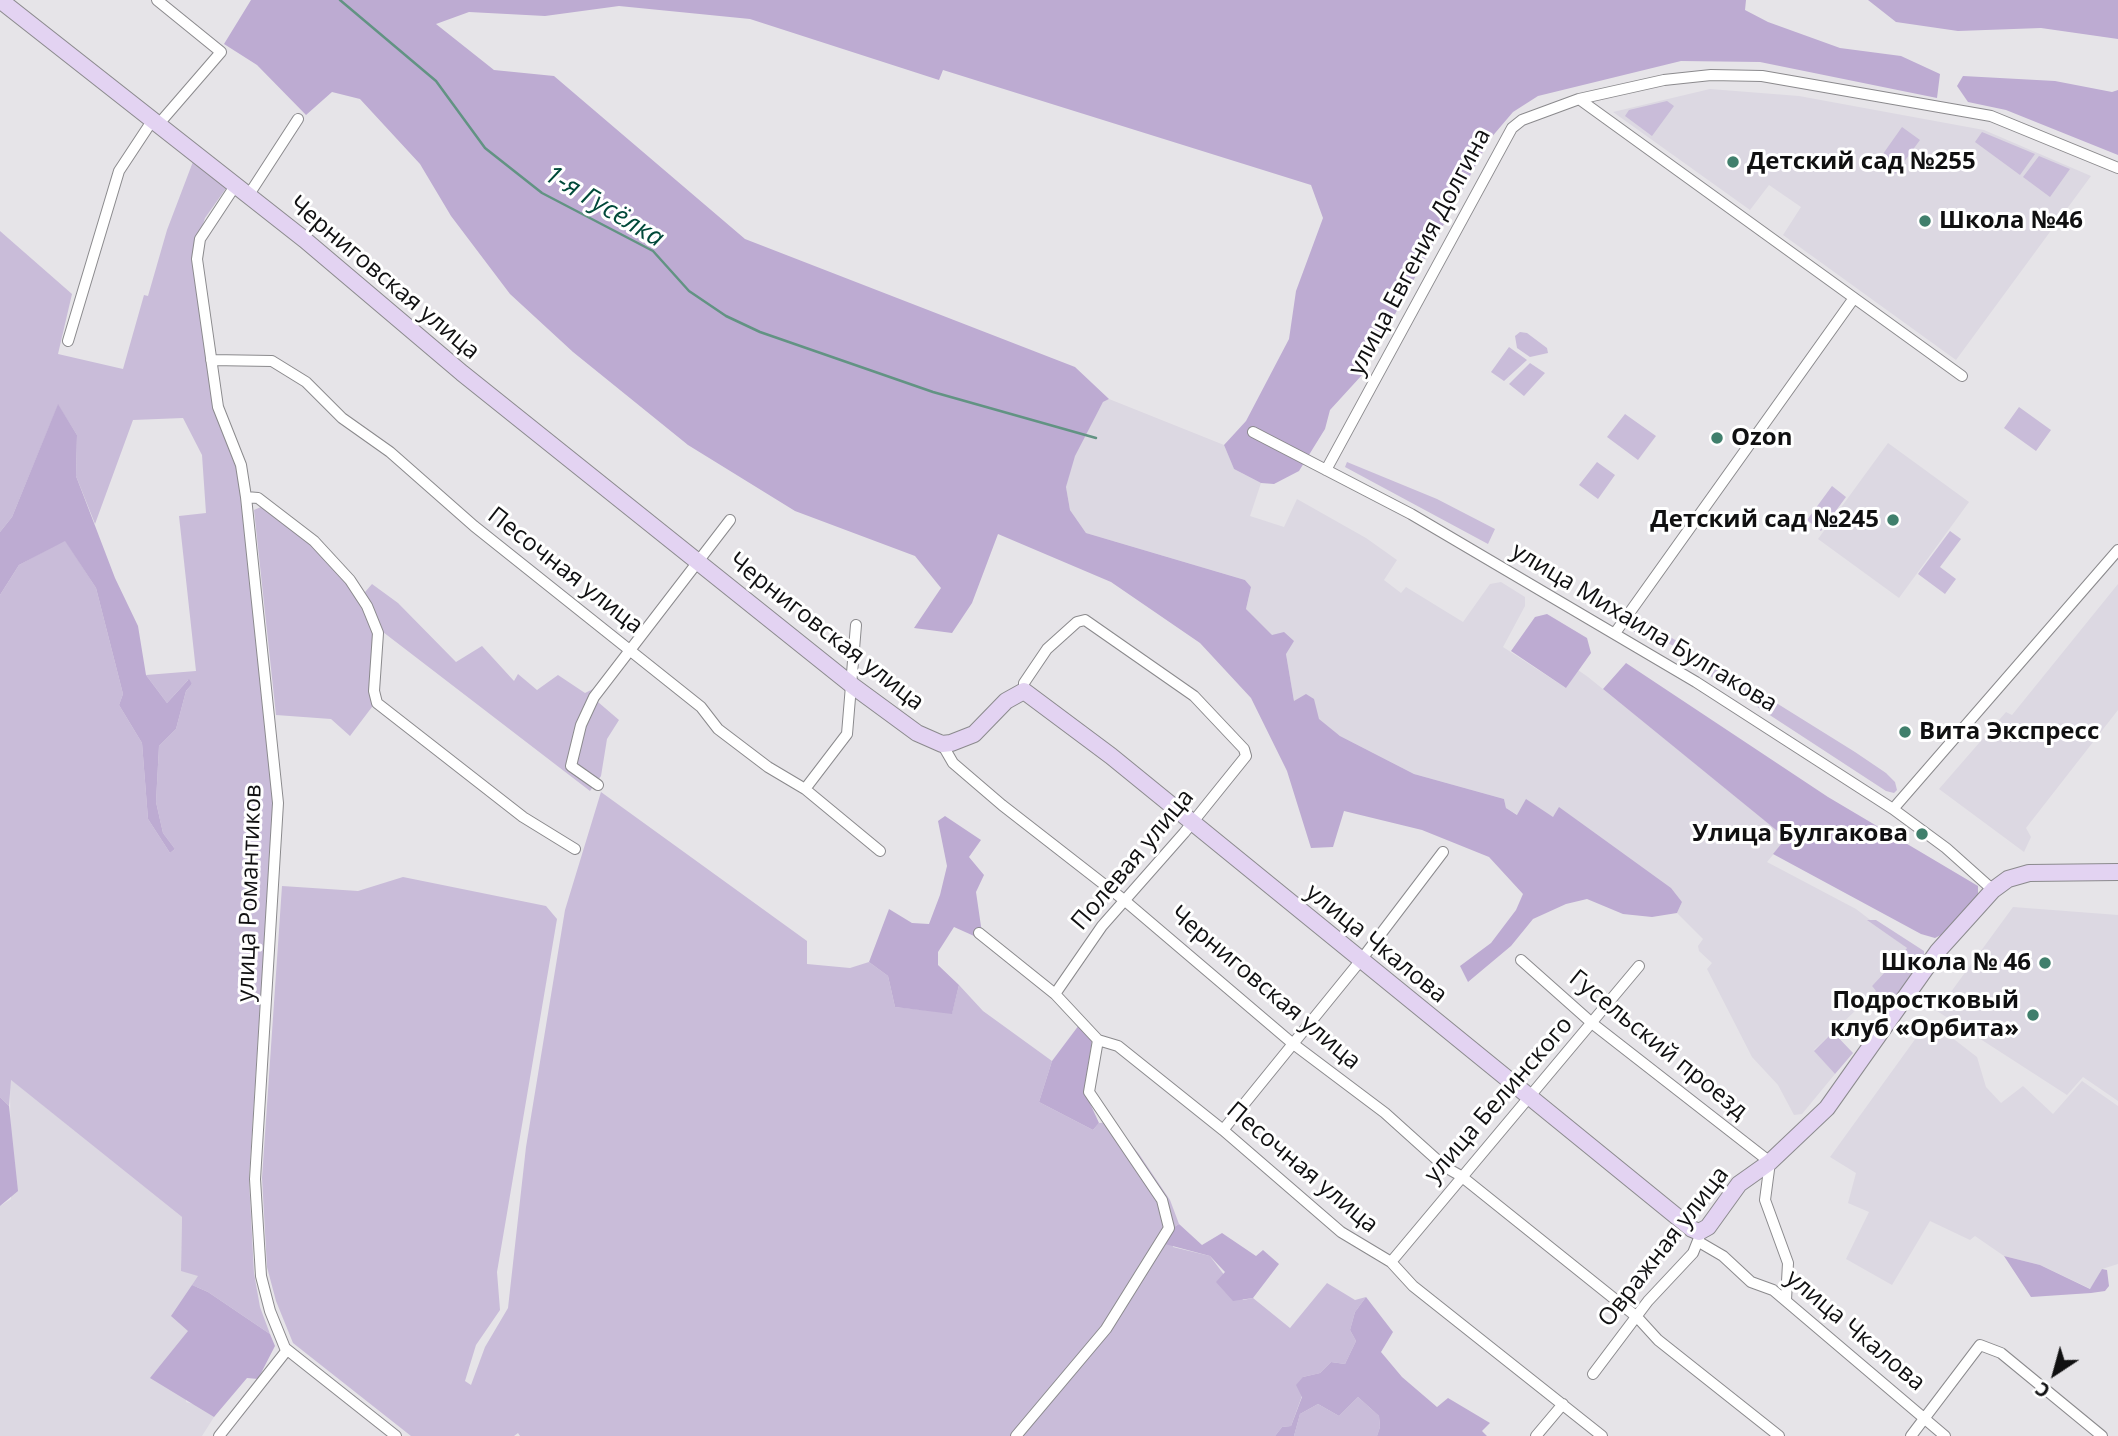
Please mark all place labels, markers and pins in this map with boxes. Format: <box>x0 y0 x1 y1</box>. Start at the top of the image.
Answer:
place label: Детский сад №255 <box>1747 148 1976 176</box>
marker: Детский сад №255 <box>1725 154 1741 170</box>
place label: Школа №46 <box>1939 207 2083 235</box>
marker: Школа №46 <box>1917 213 1933 229</box>
place label: Ozon <box>1731 424 1792 452</box>
marker: Ozon <box>1709 430 1725 446</box>
place label: Детский сад №245 <box>1650 506 1879 534</box>
marker: Детский сад №245 <box>1885 512 1901 528</box>
place label: Вита Экспресс <box>1919 718 2099 746</box>
marker: Вита Экспресс <box>1897 724 1913 740</box>
place label: Улица Булгакова <box>1692 820 1908 848</box>
marker: Улица Булгакова <box>1914 826 1930 842</box>
place label: Школа № 46 <box>1881 949 2031 977</box>
marker: Школа № 46 <box>2037 955 2053 971</box>
place label: Подростковый клуб «Орбита» <box>1830 987 2019 1043</box>
marker: Подростковый клуб «Орбита» <box>2025 1007 2041 1023</box>

